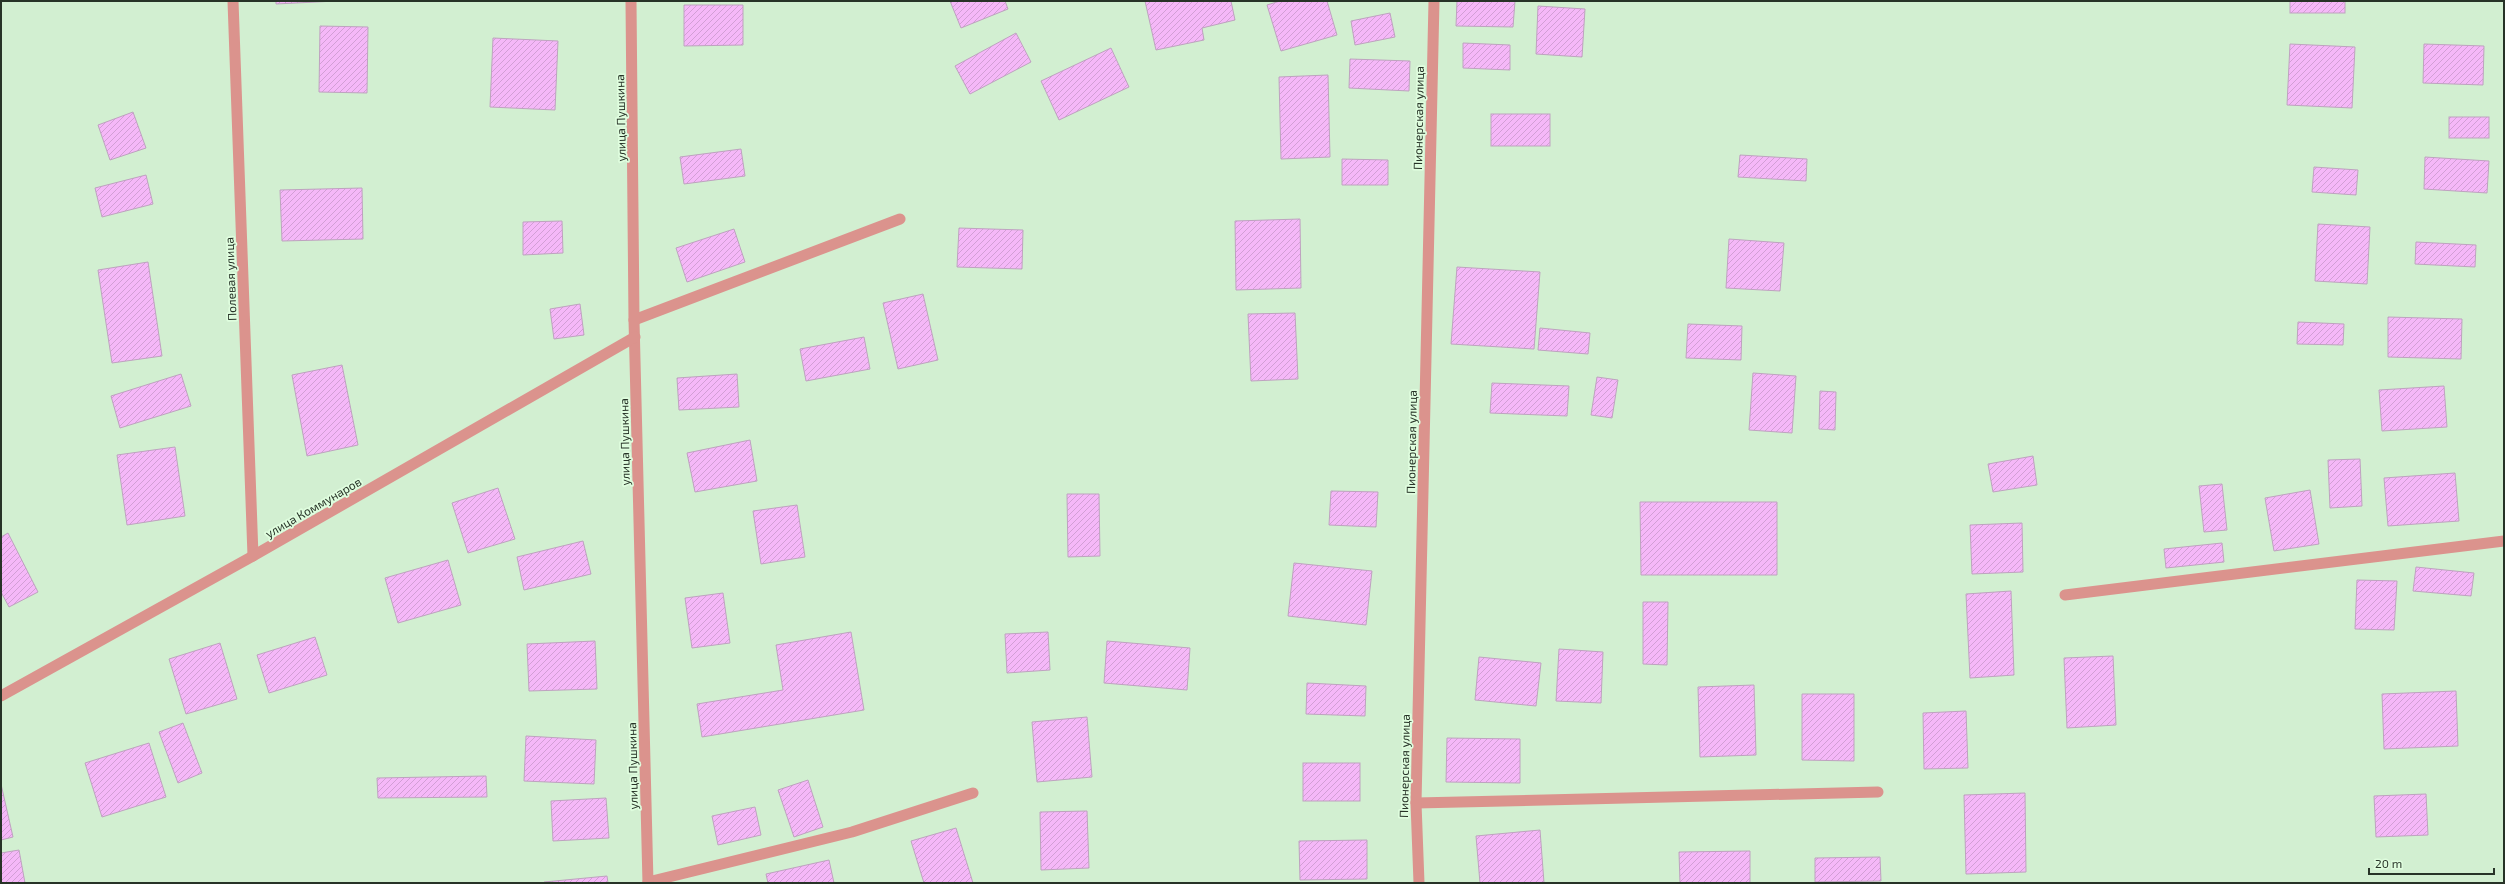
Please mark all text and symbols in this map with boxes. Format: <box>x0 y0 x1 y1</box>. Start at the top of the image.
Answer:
street label: Пионерская улица <box>1410 66 1427 170</box>
street label: улица Пушкина <box>612 74 629 162</box>
street label: Полевая улица <box>222 237 239 321</box>
street label: Пионерская улица <box>1403 390 1420 494</box>
street label: улица Пушкина <box>616 398 633 486</box>
street label: улица Коммунаров <box>262 474 364 541</box>
street label: Пионерская улица <box>1396 714 1413 818</box>
street label: улица Пушкина <box>624 722 641 810</box>
scale bar <box>2369 850 2494 876</box>
text: 20 m <box>2375 856 2402 870</box>

